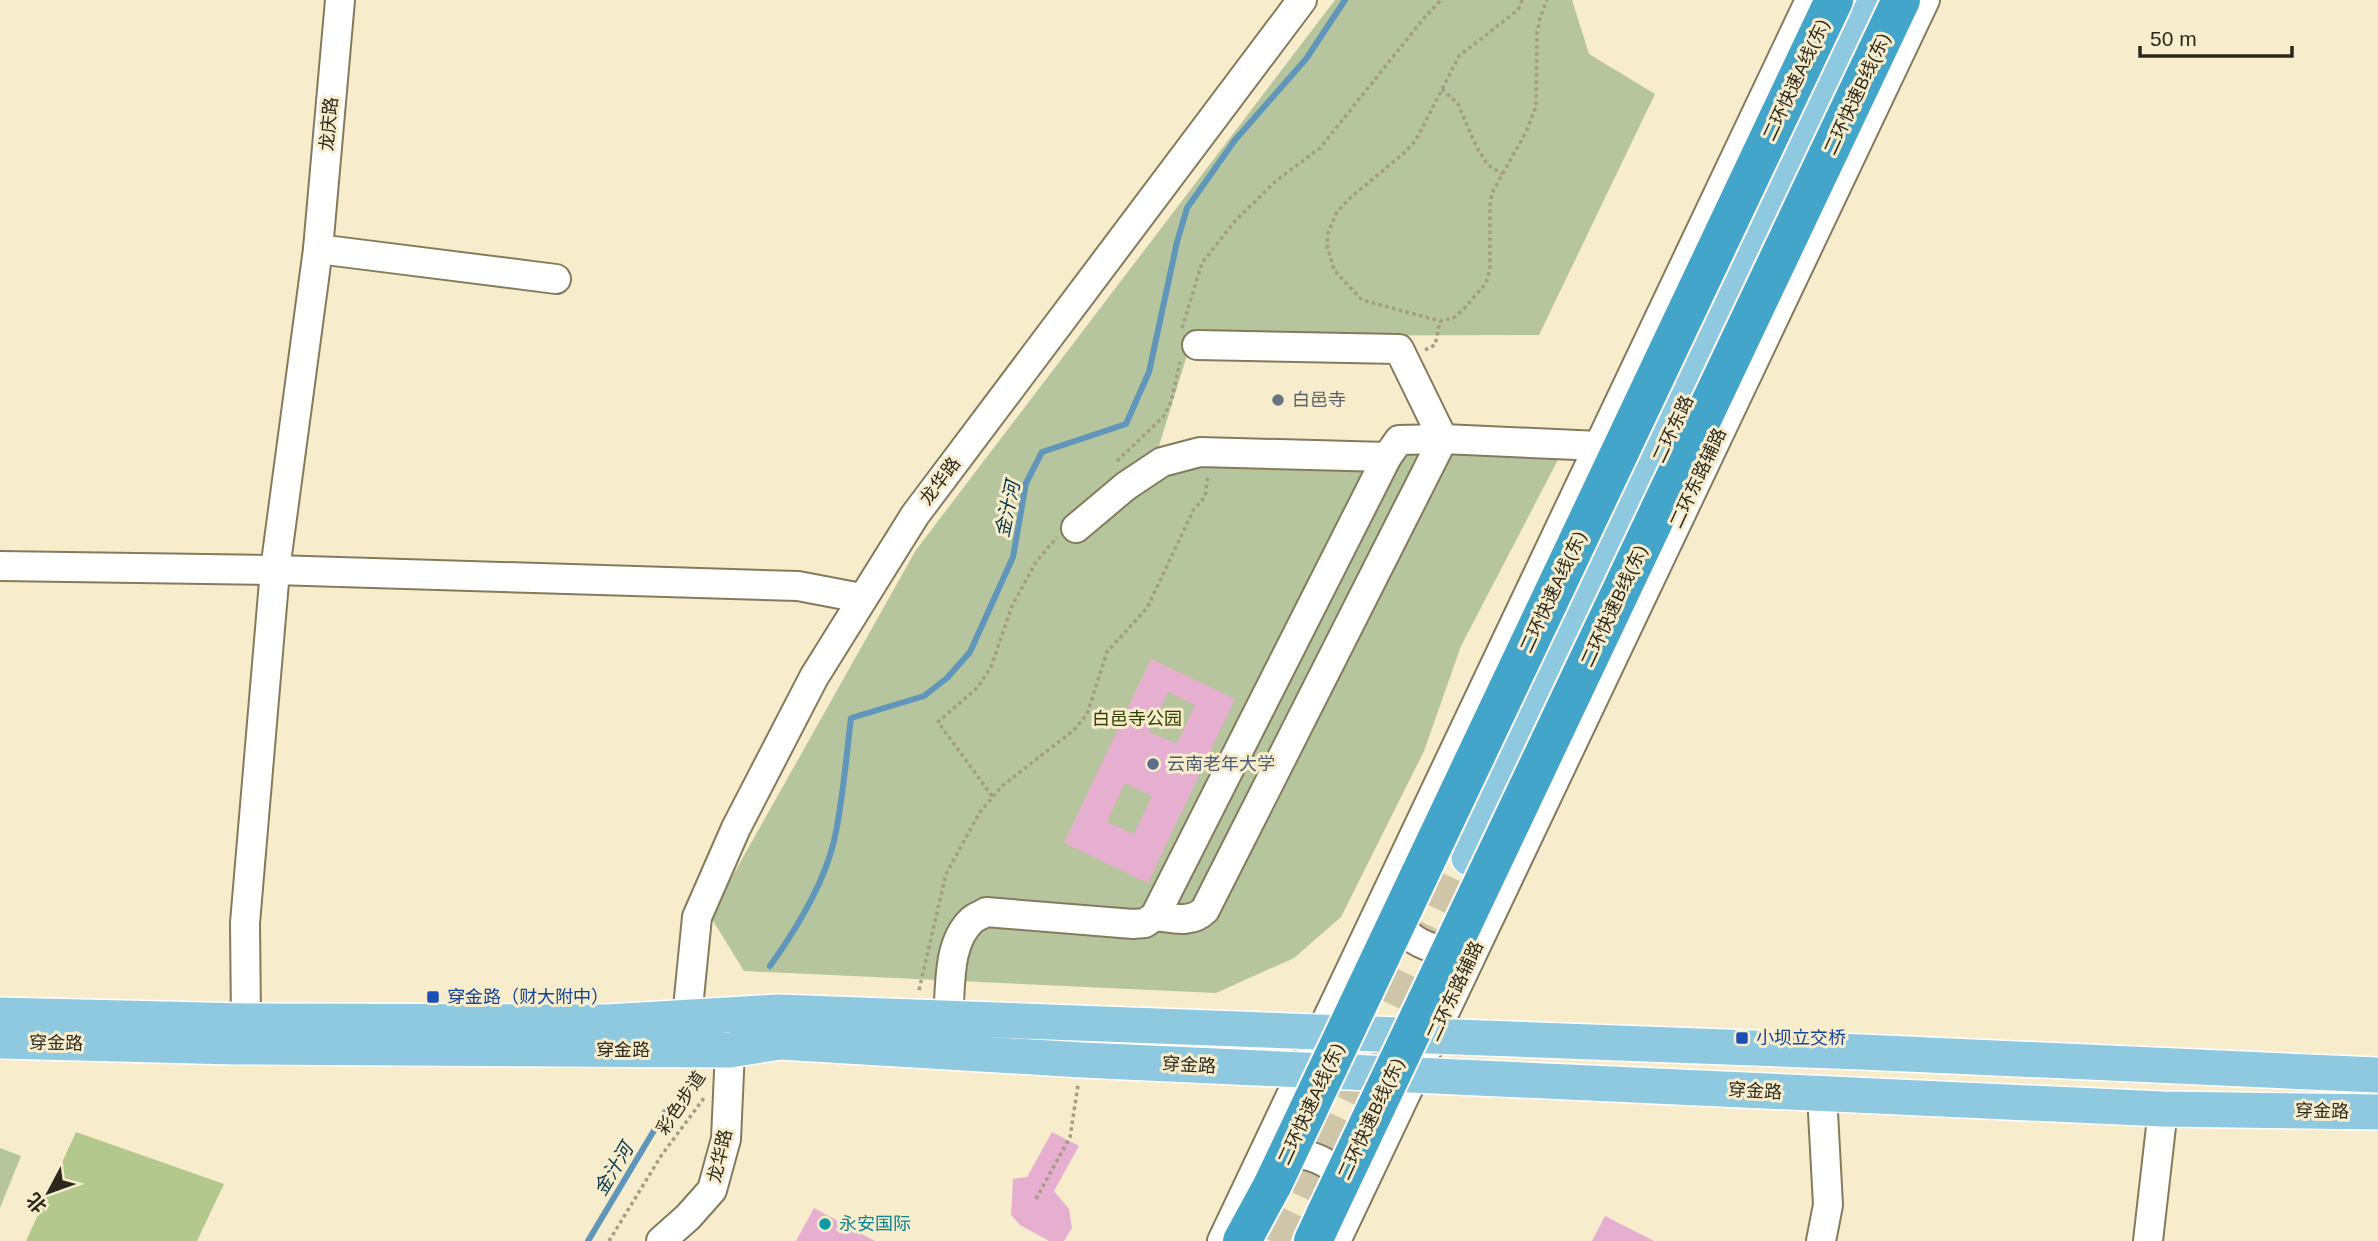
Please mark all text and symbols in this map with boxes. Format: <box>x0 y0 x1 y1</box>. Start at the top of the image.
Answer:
scale bar <box>2140 14 2292 58</box>
street label: 二环快速A线(东) <box>1759 16 1833 144</box>
text: 50 m <box>2150 27 2197 50</box>
street label: 二环快速B线(东) <box>1820 30 1894 158</box>
street label: 龙庆路 <box>317 96 341 152</box>
place label: 白邑寺 <box>1292 390 1346 410</box>
marker: 白邑寺 <box>1270 392 1286 408</box>
street label: 二环东路 <box>1649 392 1697 466</box>
street label: 二环东路辅路 <box>1666 425 1730 531</box>
street label: 龙华路 <box>916 453 964 509</box>
water label: 金汁河 <box>991 475 1025 539</box>
street label: 二环快速A线(东) <box>1516 528 1590 656</box>
street label: 二环快速B线(东) <box>1577 542 1651 670</box>
park label: 白邑寺公园 <box>1092 709 1182 729</box>
place label: 云南老年大学 <box>1167 754 1275 774</box>
marker: 云南老年大学 <box>1145 756 1161 772</box>
street label: 二环东路辅路 <box>1423 938 1487 1044</box>
place label: 穿金路（财大附中） <box>447 987 609 1007</box>
marker: 穿金路（财大附中） <box>425 989 441 1005</box>
place label: 小坝立交桥 <box>1756 1028 1846 1048</box>
marker: 小坝立交桥 <box>1734 1030 1750 1046</box>
street label: 穿金路 <box>29 1033 83 1053</box>
street label: 穿金路 <box>596 1040 650 1060</box>
street label: 二环快速A线(东) <box>1274 1040 1348 1168</box>
street label: 穿金路 <box>1162 1054 1216 1076</box>
street label: 二环快速B线(东) <box>1334 1055 1408 1183</box>
street label: 彩色步道 <box>653 1068 709 1138</box>
street label: 穿金路 <box>1728 1080 1782 1102</box>
street label: 穿金路 <box>2295 1101 2349 1121</box>
street label: 龙华路 <box>704 1127 736 1185</box>
water label: 金汁河 <box>590 1136 639 1199</box>
north arrow <box>14 1157 84 1227</box>
text: 北 <box>22 1189 51 1217</box>
place label: 永安国际 <box>839 1214 911 1234</box>
marker: 永安国际 <box>817 1216 833 1232</box>

